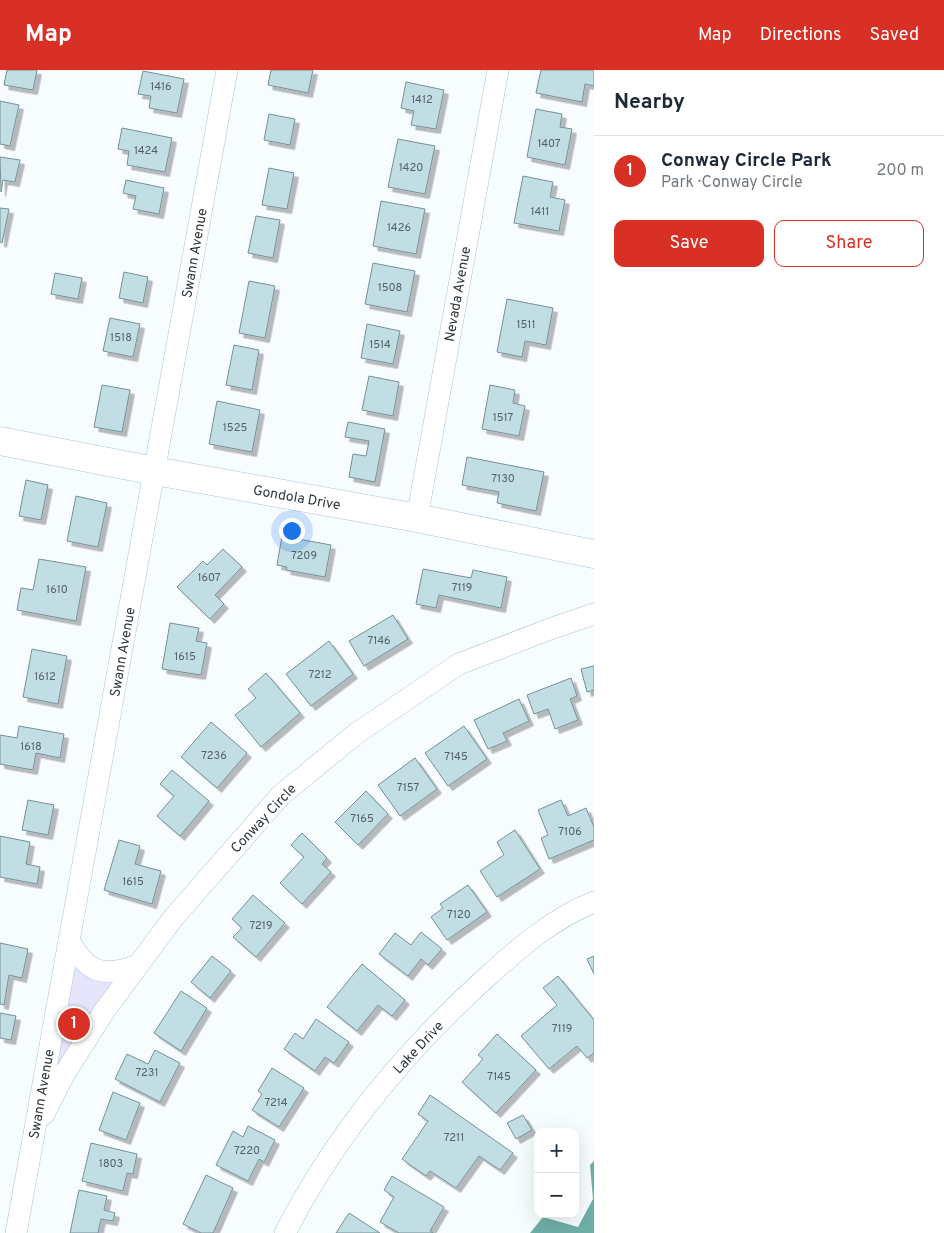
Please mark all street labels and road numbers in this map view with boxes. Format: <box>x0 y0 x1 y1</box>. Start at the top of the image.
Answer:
street label: Swann Avenue <box>179 207 212 299</box>
street label: Nevada Avenue <box>442 245 475 343</box>
street label: Gondola Drive <box>252 482 342 515</box>
street label: Swann Avenue <box>107 606 140 698</box>
street label: Conway Circle <box>228 781 300 857</box>
street label: Lake Drive <box>390 1018 448 1078</box>
street label: Swann Avenue <box>26 1048 59 1140</box>

